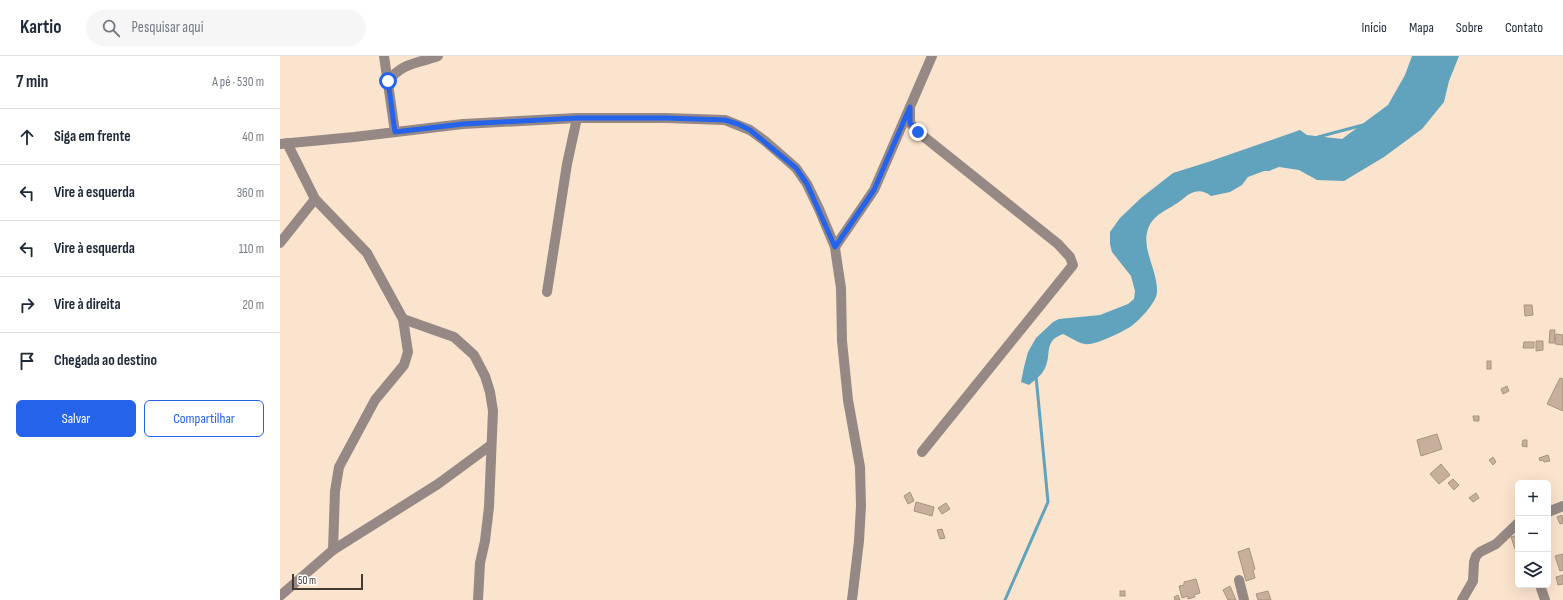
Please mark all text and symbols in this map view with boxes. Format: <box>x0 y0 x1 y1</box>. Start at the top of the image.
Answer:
search box <box>86 10 366 46</box>
text: Kartio <box>20 16 62 39</box>
icon: search <box>100 17 122 39</box>
text: Pesquisar aqui <box>132 18 203 37</box>
text: Início <box>1361 19 1387 36</box>
text: Mapa <box>1409 19 1434 36</box>
text: Sobre <box>1456 19 1483 36</box>
text: Contato <box>1505 19 1543 36</box>
text: 7 min <box>16 72 48 92</box>
route start <box>379 72 397 90</box>
text: A pé · 530 m <box>212 74 264 90</box>
route end <box>909 123 927 141</box>
icon: ahead <box>16 126 38 148</box>
text: Siga em frente <box>54 127 131 146</box>
text: 40 m <box>242 129 264 145</box>
icon: left <box>16 182 38 204</box>
text: Vire à esquerda <box>54 183 135 202</box>
text: 360 m <box>237 185 264 201</box>
icon: left <box>16 238 38 260</box>
text: Vire à esquerda <box>54 239 135 258</box>
text: 110 m <box>239 241 264 257</box>
icon: right <box>16 294 38 316</box>
text: Vire à direita <box>54 295 121 314</box>
text: 20 m <box>242 297 264 313</box>
icon: arrive <box>16 350 38 372</box>
text: Chegada ao destino <box>54 351 157 370</box>
button: Salvar <box>16 400 136 437</box>
button: Compartilhar <box>144 400 264 437</box>
map controls <box>1515 480 1551 588</box>
button: + <box>1515 480 1551 516</box>
button: − <box>1515 516 1551 552</box>
button: layers <box>1515 552 1551 588</box>
scale bar <box>292 572 363 591</box>
text: 50 m <box>298 574 316 587</box>

